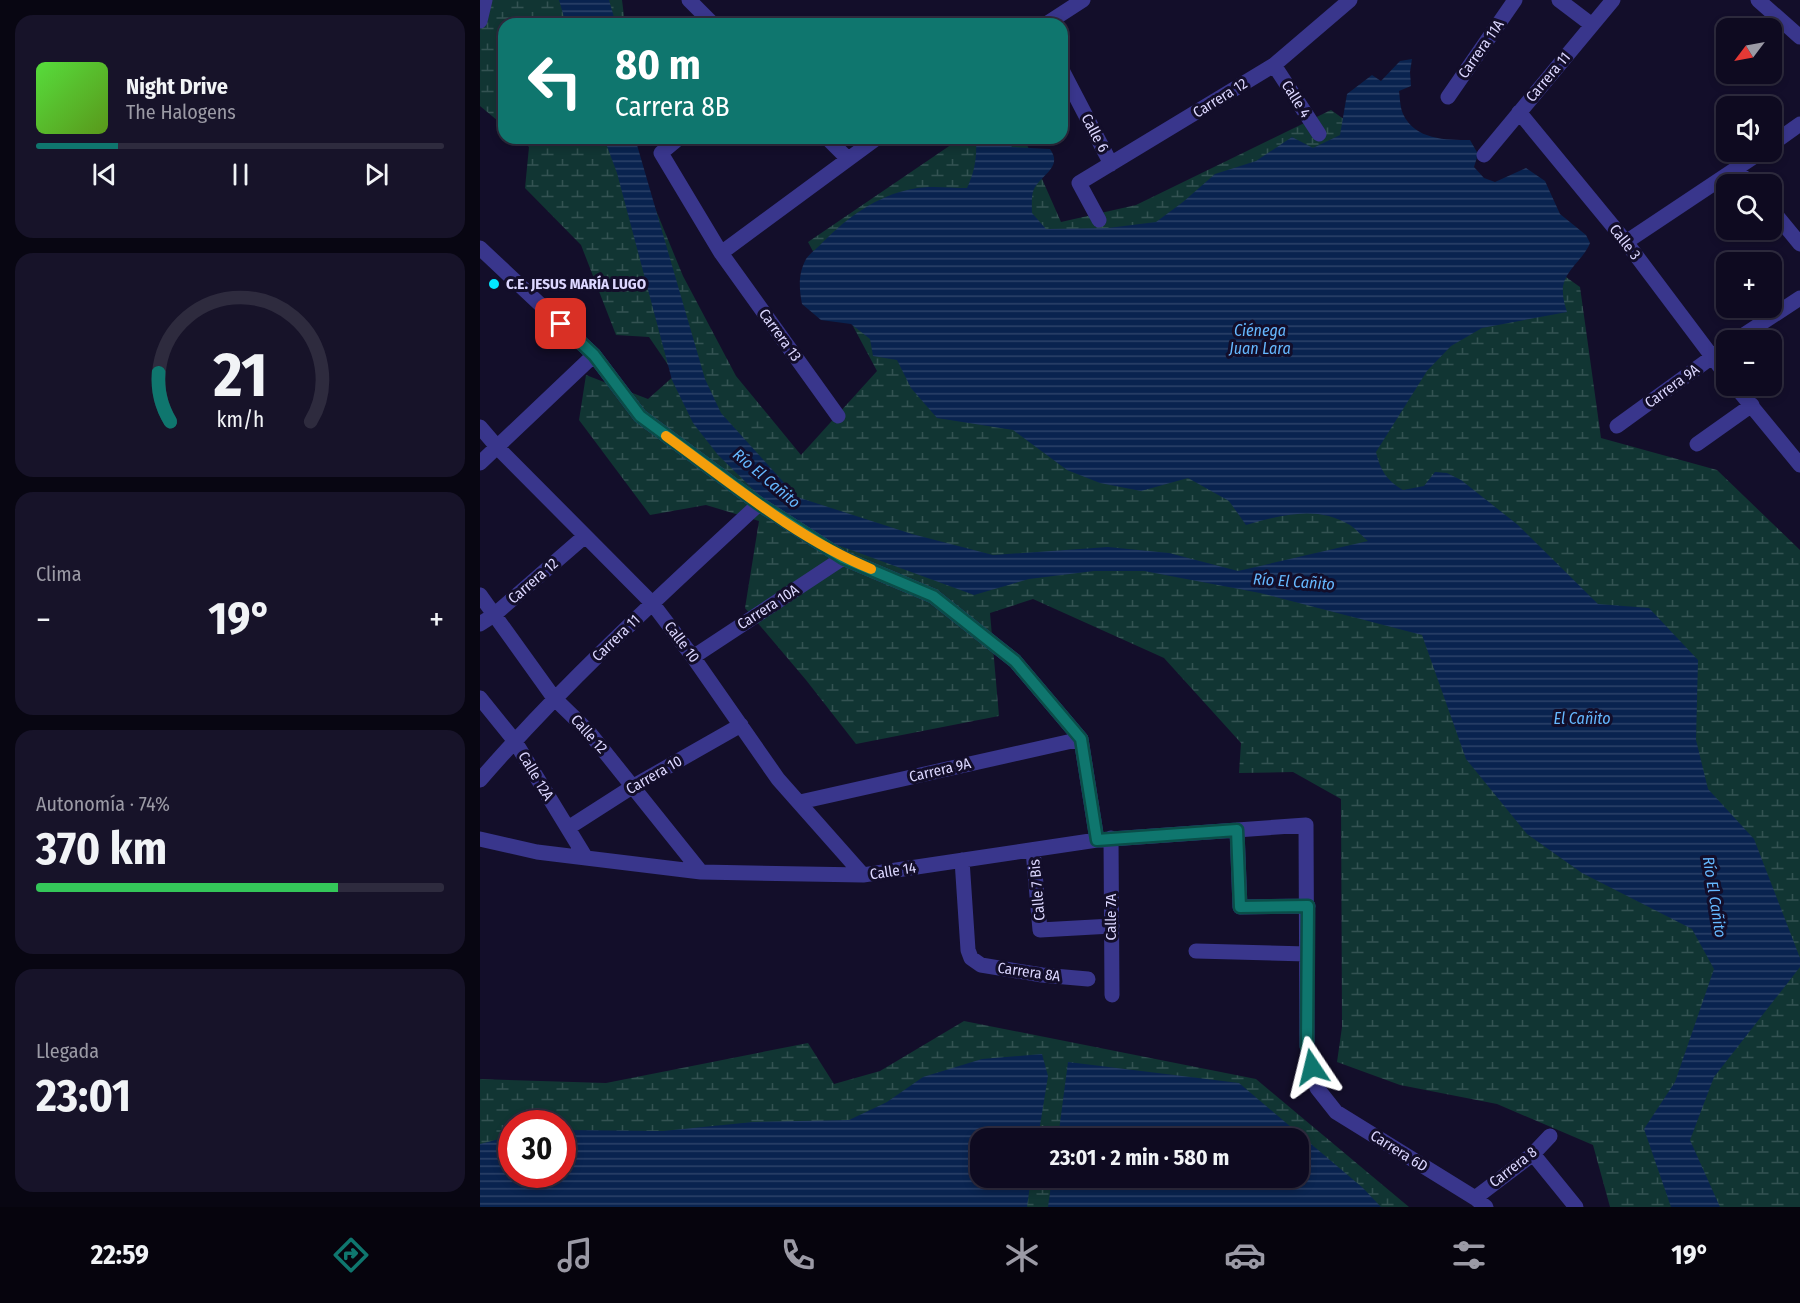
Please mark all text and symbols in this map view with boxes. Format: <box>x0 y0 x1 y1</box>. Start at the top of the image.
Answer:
street label: Carrera 11A <box>1454 16 1508 82</box>
north arrow <box>1716 18 1782 84</box>
map controls <box>1716 18 1782 396</box>
text: 80 m <box>615 40 701 90</box>
icon: left <box>516 42 594 120</box>
street label: Carrera 11 <box>1522 48 1574 106</box>
text: Night Drive <box>126 73 228 100</box>
street label: Carrera 12 <box>1190 74 1251 122</box>
street label: Calle 4 <box>1278 77 1314 121</box>
text: Carrera 8B <box>615 91 730 123</box>
button: sound <box>1716 96 1782 162</box>
text: The Halogens <box>126 100 236 124</box>
street label: Calle 6 <box>1077 111 1113 155</box>
icon: previous <box>88 158 121 191</box>
icon: pause <box>224 158 257 191</box>
icon: next <box>360 158 393 191</box>
button: search <box>1716 174 1782 240</box>
street label: Calle 3 <box>1606 221 1645 264</box>
button: + <box>1716 252 1782 318</box>
place label: C.E. JESUS MARÍA LUGO <box>506 275 646 293</box>
marker: C.E. JESUS MARÍA LUGO <box>487 277 501 291</box>
pin <box>535 298 586 349</box>
street label: Carrera 13 <box>755 305 805 365</box>
icon: arrive <box>544 307 577 340</box>
water label: Ciénega Juan Lara <box>1228 321 1291 358</box>
button: − <box>1716 330 1782 396</box>
text: 21 <box>212 338 267 413</box>
street label: Carrera 9A <box>1641 360 1703 412</box>
text: km/h <box>216 408 264 434</box>
water label: Río El Cañito <box>729 445 804 512</box>
street label: Carrera 12 <box>504 554 562 608</box>
text: Clima <box>36 562 81 586</box>
water label: Río El Cañito <box>1252 569 1335 594</box>
street label: Carrera 10A <box>734 580 802 633</box>
text: 19° <box>208 592 272 646</box>
text: − <box>36 600 51 640</box>
text: + <box>429 600 444 640</box>
street label: Carrera 11 <box>588 611 644 665</box>
street label: Calle 10 <box>661 618 703 666</box>
water label: El Cañito <box>1553 709 1611 728</box>
street label: Calle 12 <box>567 711 611 757</box>
street label: Calle 12A <box>514 748 558 804</box>
street label: Carrera 10 <box>623 752 685 798</box>
street label: Carrera 9A <box>907 754 973 786</box>
text: Autonomía · 74% <box>36 792 170 816</box>
text: 370 km <box>36 822 167 876</box>
water label: Río El Cañito <box>1699 855 1730 939</box>
street label: Calle 14 <box>869 858 917 884</box>
street label: Calle 7 Bis <box>1025 859 1049 921</box>
street label: Calle 7A <box>1102 893 1120 940</box>
street label: Carrera 8A <box>996 959 1062 985</box>
position arrow <box>1280 1035 1344 1099</box>
text: Llegada <box>36 1039 99 1063</box>
text: 23:01 <box>36 1069 131 1123</box>
speed limit sign: 30 <box>498 1110 576 1188</box>
street label: Carrera 6D <box>1367 1126 1431 1176</box>
street label: Carrera 8 <box>1486 1143 1540 1191</box>
text: 23:01 · 2 min · 580 m <box>1050 1144 1229 1171</box>
icon: directions <box>330 1234 372 1276</box>
icon: music <box>554 1234 596 1276</box>
icon: phone <box>777 1234 819 1276</box>
icon: climate <box>1001 1234 1043 1276</box>
icon: car <box>1224 1234 1266 1276</box>
icon: filters <box>1448 1234 1490 1276</box>
text: 22:59 <box>91 1239 149 1271</box>
text: 19° <box>1671 1239 1709 1271</box>

